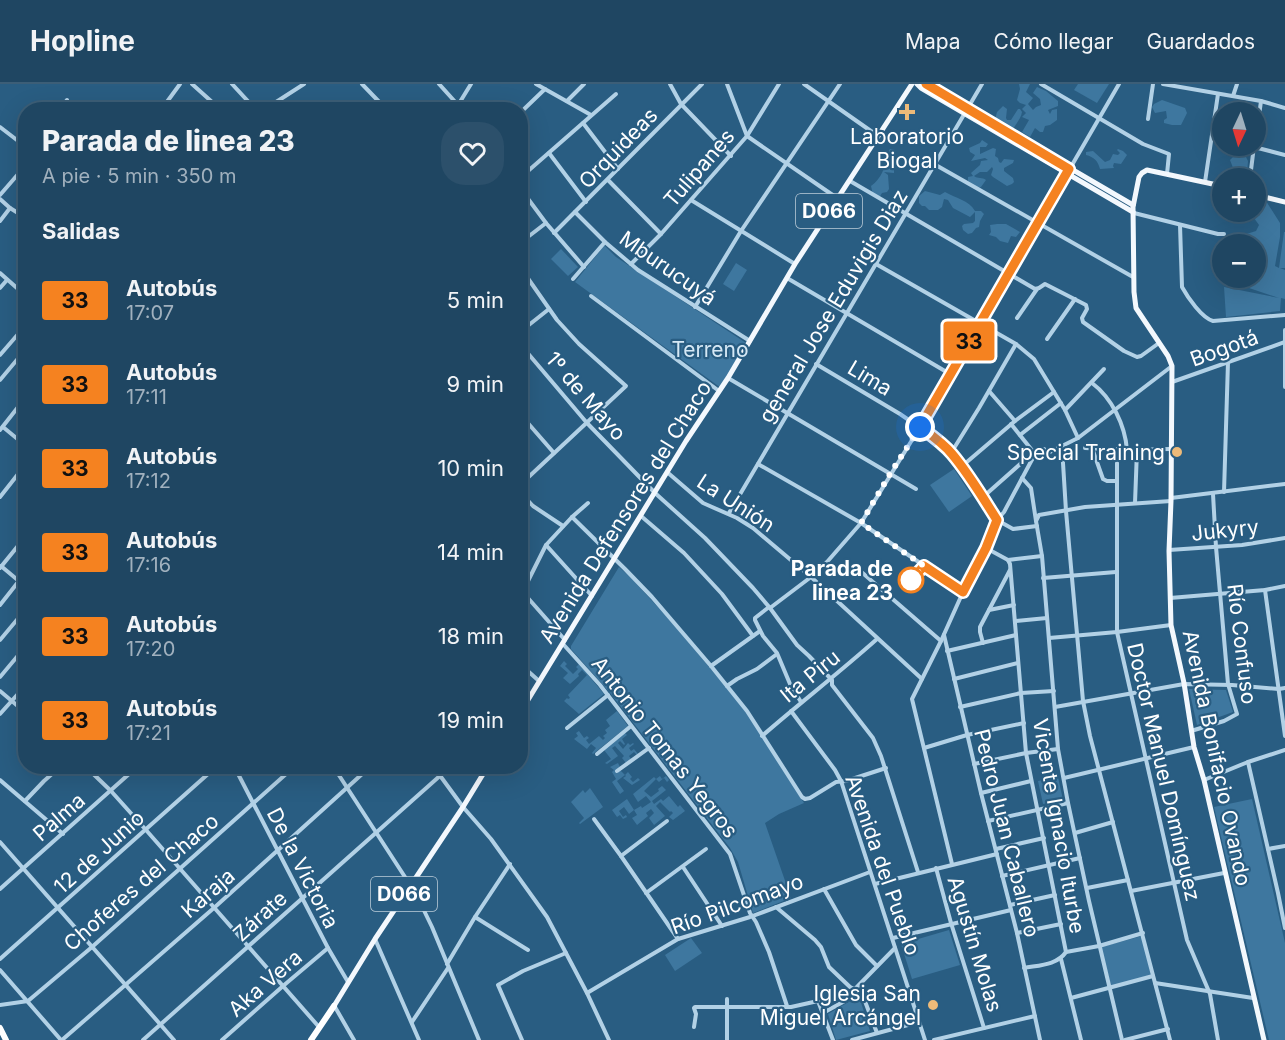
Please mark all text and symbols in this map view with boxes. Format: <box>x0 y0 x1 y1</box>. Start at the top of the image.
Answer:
text: Hopline <box>30 24 135 58</box>
text: Mapa <box>905 29 961 54</box>
text: Cómo llegar <box>994 29 1113 54</box>
text: Guardados <box>1146 29 1255 54</box>
north arrow <box>1212 102 1266 156</box>
map controls <box>1212 102 1266 288</box>
street label: Orquideas <box>574 103 662 193</box>
marker: Laboratorio Biogal <box>898 103 916 121</box>
button: heart <box>441 122 504 185</box>
text: Parada de linea 23 <box>42 124 295 158</box>
street label: Tulipanes <box>658 124 740 212</box>
place label: Laboratorio Biogal <box>850 124 964 173</box>
text: A pie · 5 min · 350 m <box>42 164 236 188</box>
button: + <box>1212 168 1266 222</box>
street label: general Jose Eduvigis Diaz <box>753 185 913 427</box>
road number: D066 <box>796 194 862 228</box>
text: Salidas <box>42 218 120 244</box>
street label: Mburucuyá <box>615 226 721 310</box>
button: − <box>1212 234 1266 288</box>
text: Autobús <box>126 275 217 301</box>
text: 5 min <box>447 287 504 313</box>
text: 33 <box>61 288 89 313</box>
text: 17:07 <box>126 301 174 325</box>
line badge: 33 <box>942 322 996 360</box>
street label: Bogotá <box>1187 324 1261 372</box>
text: 33 <box>955 329 983 354</box>
park label: Terreno <box>671 337 749 362</box>
street label: 1º de Mayo <box>541 347 631 445</box>
street label: Lima <box>843 355 897 401</box>
text: Autobús <box>126 359 217 385</box>
text: 9 min <box>447 371 504 397</box>
text: 33 <box>61 372 89 397</box>
street label: Avenida Defensores del Chaco <box>534 376 716 648</box>
text: 17:11 <box>126 385 167 409</box>
your location <box>905 412 935 442</box>
place label: Special Training <box>1007 440 1165 465</box>
text: Autobús <box>126 443 217 469</box>
marker: Special Training <box>1170 445 1184 459</box>
text: 10 min <box>437 455 504 481</box>
text: 33 <box>61 456 89 481</box>
text: 17:12 <box>126 469 171 493</box>
street label: La Unión <box>692 469 780 537</box>
street label: Jukyry <box>1190 514 1260 546</box>
text: Autobús <box>126 527 217 553</box>
text: 14 min <box>437 539 504 565</box>
text: 33 <box>61 540 89 565</box>
text: 17:16 <box>126 553 171 577</box>
place label: Parada de linea 23 <box>791 556 893 605</box>
marker: Parada de linea 23 <box>898 567 924 593</box>
street label: Río Confuso <box>1222 582 1262 706</box>
text: Autobús <box>126 611 217 637</box>
text: 18 min <box>438 623 504 649</box>
text: 33 <box>61 624 89 649</box>
street label: Avenida Bonifacio Ovando <box>1178 628 1256 888</box>
text: 17:20 <box>126 637 175 661</box>
street label: Doctor Manuel Domínguez <box>1122 641 1206 903</box>
street label: Ita Piru <box>775 644 845 708</box>
street label: Antonio Tomas Yegros <box>587 652 743 842</box>
text: Autobús <box>126 695 217 721</box>
text: 19 min <box>438 707 504 733</box>
text: 33 <box>61 708 89 733</box>
street label: Vicente Ignacio Iturbe <box>1028 717 1090 935</box>
text: 17:21 <box>126 721 171 745</box>
street label: Pedro Juan Caballero <box>969 726 1045 940</box>
street label: Avenida del Pueblo <box>840 771 926 959</box>
street label: Palma <box>28 788 90 846</box>
street label: De la Victoria <box>262 804 344 932</box>
street label: 12 de Junio <box>49 805 149 899</box>
street label: Choferes del Chaco <box>59 808 223 956</box>
street label: Karaja <box>176 863 240 923</box>
street label: Río Pilcomayo <box>667 868 807 940</box>
street label: Agustín Molas <box>942 873 1008 1015</box>
road number: D066 <box>371 877 437 911</box>
street label: Zárate <box>228 885 292 947</box>
street label: Aka Vera <box>223 944 307 1022</box>
place label: Iglesia San Miguel Arcángel <box>760 981 921 1030</box>
marker: Iglesia San Miguel Arcángel <box>926 998 940 1012</box>

